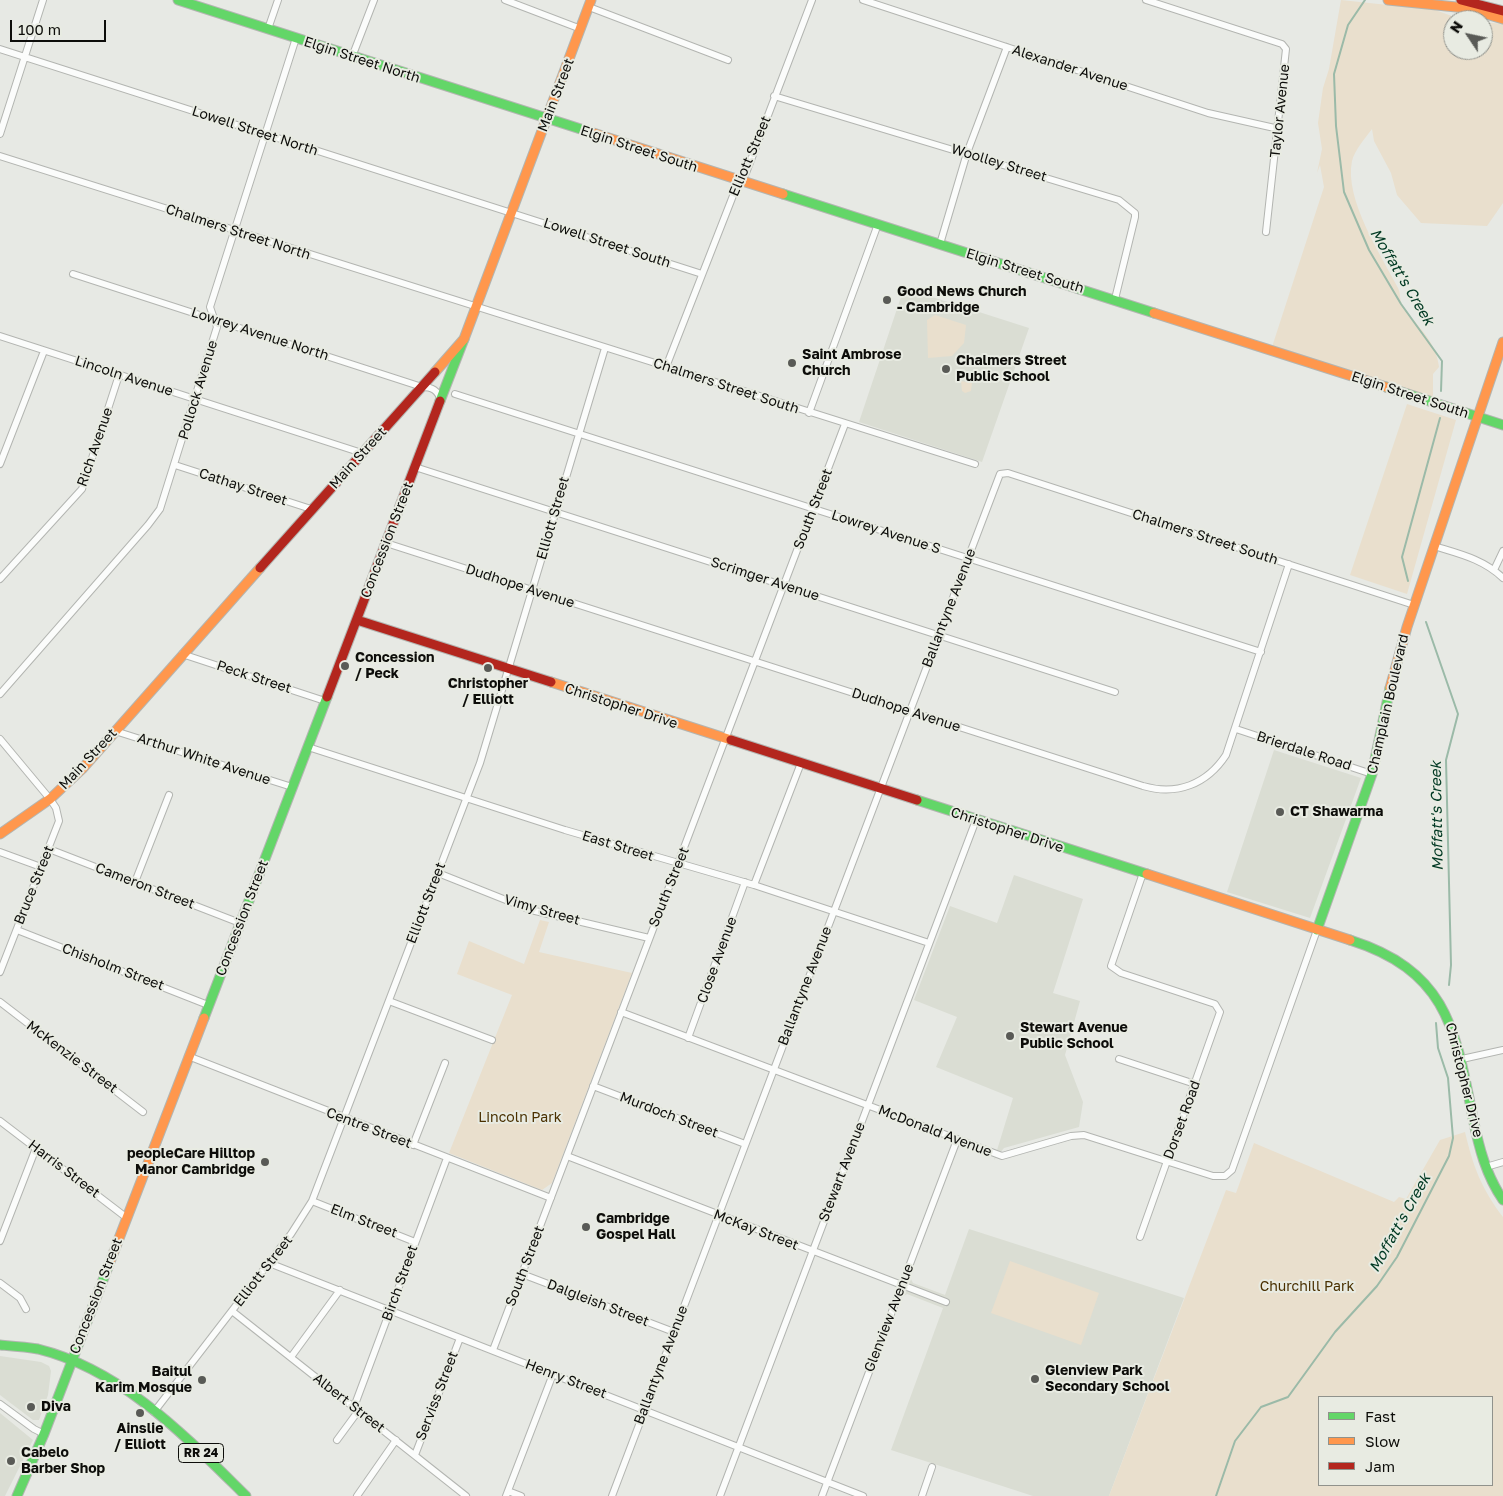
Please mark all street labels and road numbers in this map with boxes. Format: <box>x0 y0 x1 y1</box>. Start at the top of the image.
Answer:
street label: Elgin Street North <box>302 33 422 87</box>
street label: Alexander Avenue <box>1010 41 1130 95</box>
street label: Main Street <box>534 56 578 134</box>
street label: Taylor Avenue <box>1267 63 1293 159</box>
street label: Lowell Street North <box>190 103 320 159</box>
street label: Elliott Street <box>726 113 774 199</box>
street label: Elgin Street South <box>578 122 700 176</box>
street label: Woolley Street <box>949 140 1049 186</box>
street label: Chalmers Street North <box>163 201 313 263</box>
street label: Lowell Street South <box>541 214 673 272</box>
street label: Elgin Street South <box>964 245 1086 297</box>
street label: Lowrey Avenue North <box>189 304 331 364</box>
street label: Pollock Avenue <box>175 338 221 442</box>
street label: Lincoln Avenue <box>73 352 175 400</box>
street label: Chalmers Street South <box>651 354 801 418</box>
street label: Elgin Street South <box>1349 368 1471 422</box>
street label: Rich Avenue <box>74 405 116 489</box>
street label: Main Street <box>326 424 390 492</box>
street label: Cathay Street <box>197 465 289 509</box>
street label: South Street <box>790 466 836 552</box>
street label: Elliott Street <box>533 475 573 561</box>
street label: Concession Street <box>357 480 417 600</box>
street label: Chalmers Street South <box>1130 505 1280 569</box>
street label: Lowrey Avenue S <box>829 506 943 558</box>
street label: Ballantyne Avenue <box>919 546 979 670</box>
street label: Scrimger Avenue <box>709 554 821 604</box>
street label: Dudhope Avenue <box>463 560 577 612</box>
street label: Champlain Boulevard <box>1364 632 1412 776</box>
street label: Peck Street <box>214 657 294 697</box>
street label: Christopher Drive <box>562 680 680 732</box>
street label: Dudhope Avenue <box>849 684 963 736</box>
street label: Main Street <box>56 725 120 793</box>
street label: Brierdale Road <box>1254 728 1354 774</box>
street label: Arthur White Avenue <box>135 730 273 788</box>
street label: Christopher Drive <box>948 804 1066 856</box>
street label: East Street <box>580 827 656 865</box>
street label: Bruce Street <box>10 843 58 927</box>
street label: South Street <box>645 844 693 930</box>
street label: Concession Street <box>212 858 272 978</box>
street label: Cameron Street <box>93 859 197 913</box>
street label: Elliott Street <box>403 860 449 946</box>
street label: Vimy Street <box>502 891 582 929</box>
street label: Close Avenue <box>694 915 740 1005</box>
street label: Ballantyne Avenue <box>775 924 835 1048</box>
street label: Chisholm Street <box>60 940 166 994</box>
street label: McKenzie Street <box>23 1017 121 1097</box>
street label: Christopher Drive <box>1442 1021 1486 1139</box>
street label: Dorset Road <box>1160 1078 1204 1162</box>
street label: Murdoch Street <box>617 1089 721 1141</box>
street label: McDonald Avenue <box>876 1102 994 1160</box>
street label: Centre Street <box>324 1104 414 1152</box>
street label: Stewart Avenue <box>815 1120 869 1224</box>
street label: Harris Street <box>25 1137 103 1201</box>
street label: Elm Street <box>328 1201 400 1241</box>
street label: McKay Street <box>711 1206 801 1254</box>
street label: South Street <box>502 1223 548 1309</box>
street label: Elliott Street <box>230 1232 296 1310</box>
street label: Concession Street <box>66 1236 126 1356</box>
street label: Birch Street <box>378 1243 422 1323</box>
street label: Glenview Avenue <box>861 1262 917 1374</box>
street label: Dalgleish Street <box>545 1276 651 1330</box>
street label: Ballantyne Avenue <box>631 1303 691 1427</box>
street label: Serviss Street <box>412 1349 462 1443</box>
street label: Henry Street <box>523 1356 609 1402</box>
street label: Albert Street <box>310 1370 388 1436</box>
road number: RR 24 <box>178 1444 224 1462</box>

